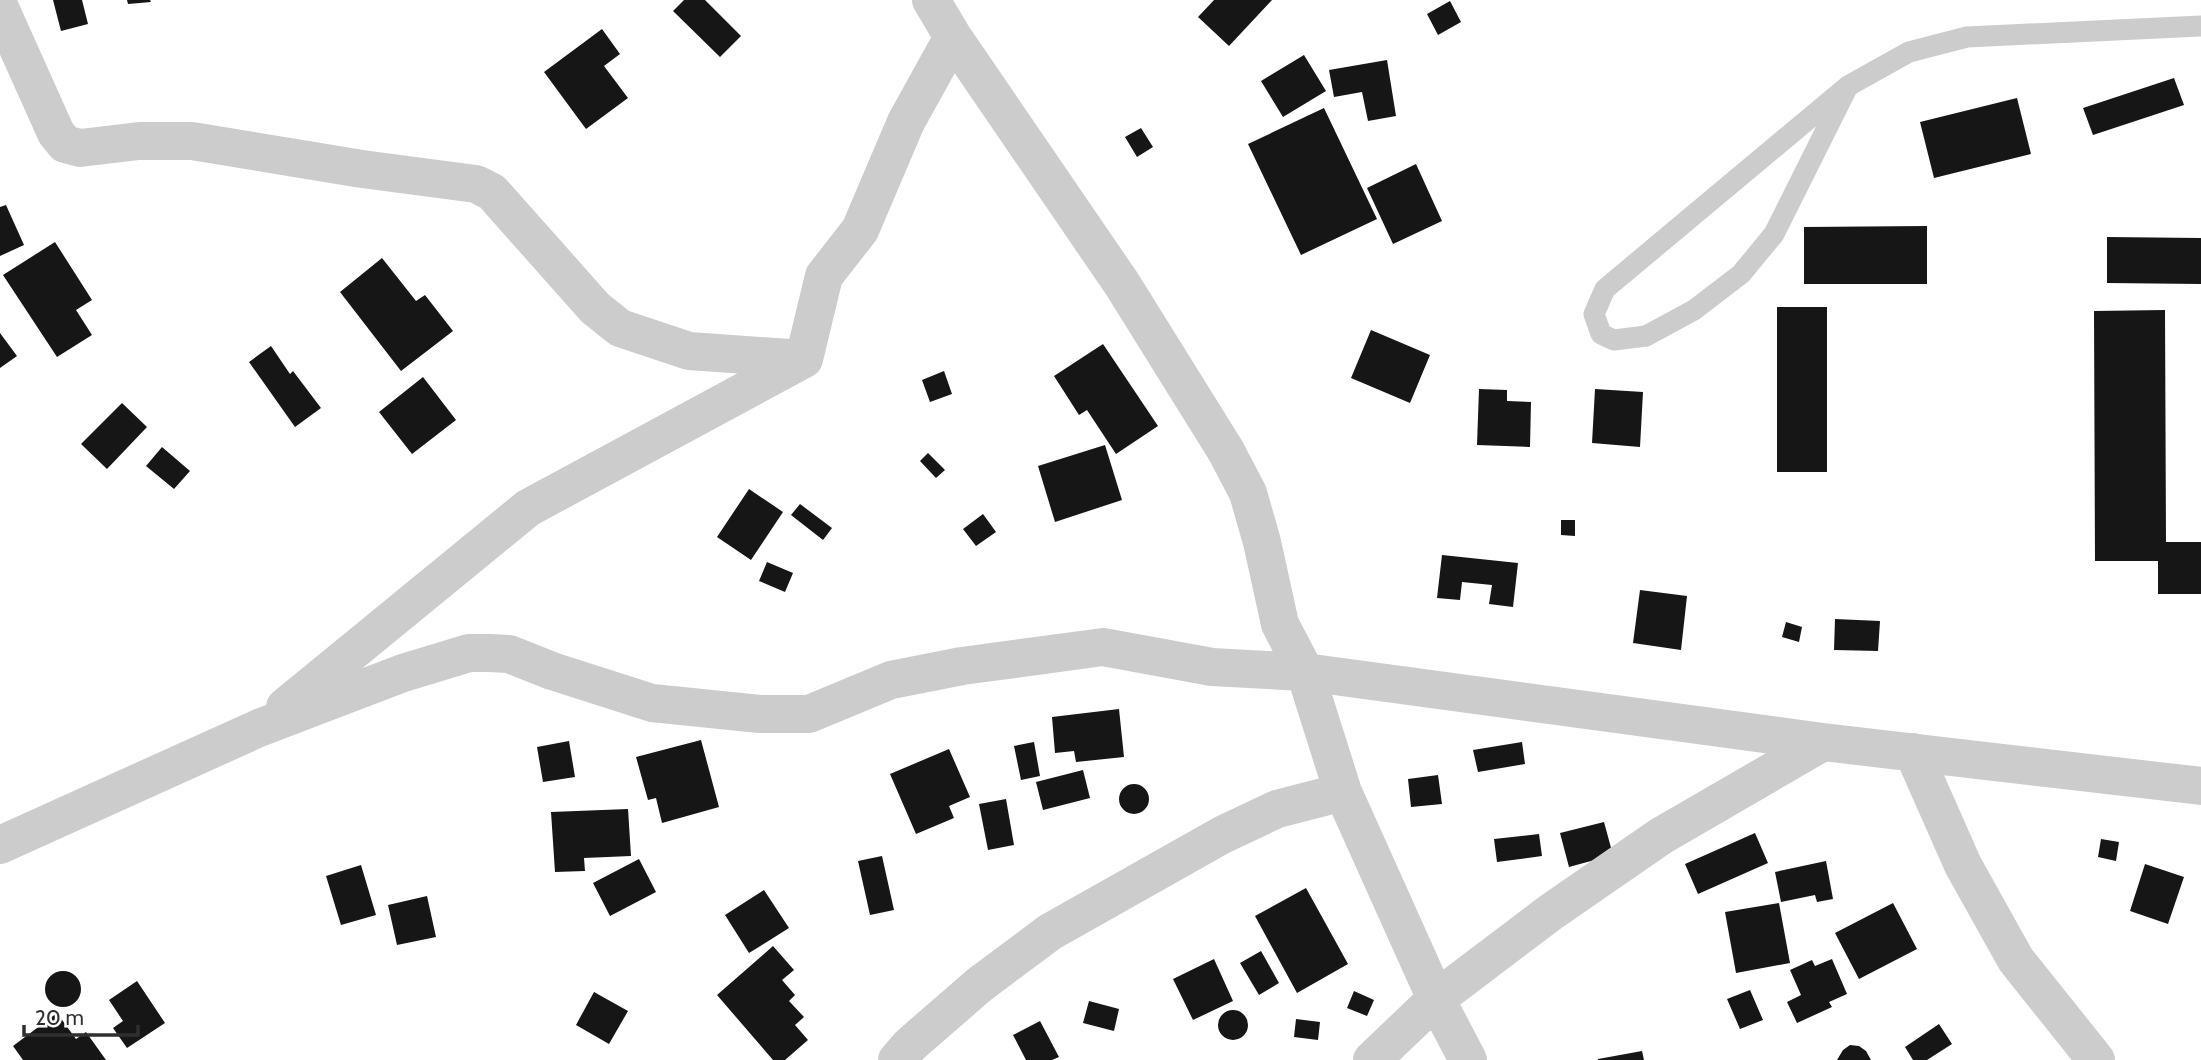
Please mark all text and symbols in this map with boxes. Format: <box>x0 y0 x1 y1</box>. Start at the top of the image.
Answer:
scale bar <box>24 993 138 1038</box>
text: 20 m <box>35 1005 84 1030</box>

